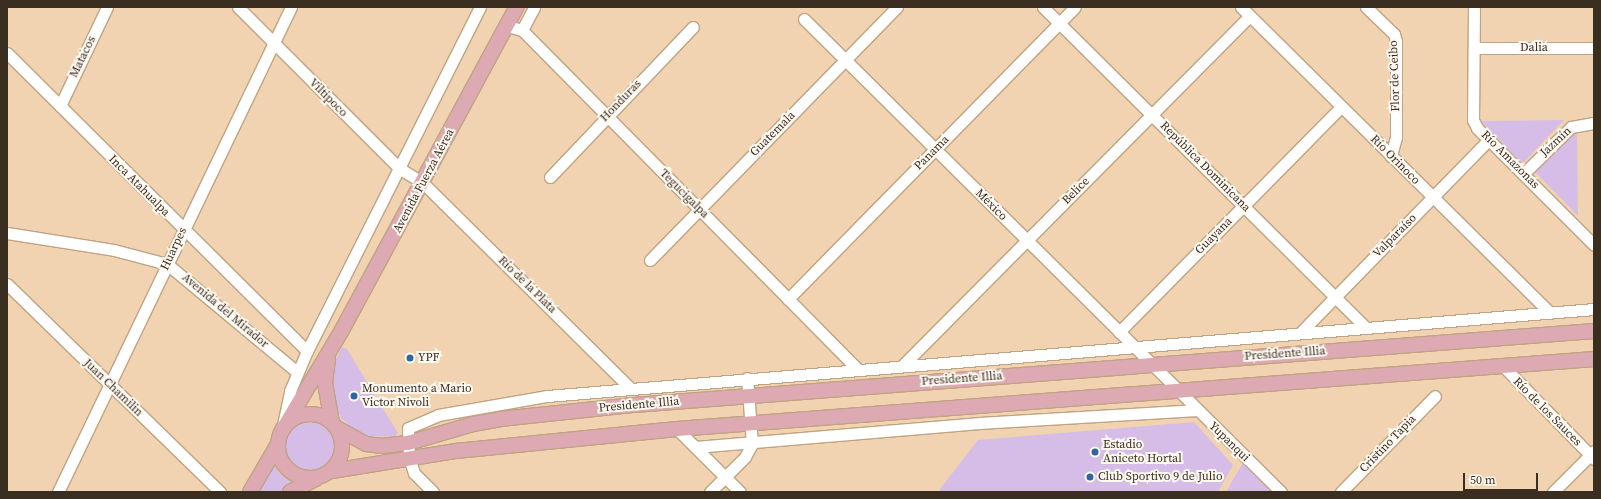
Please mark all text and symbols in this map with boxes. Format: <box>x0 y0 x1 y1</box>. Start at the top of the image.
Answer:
street label: Matacos <box>67 34 99 80</box>
street label: Flor de Ceibo <box>1387 40 1403 112</box>
street label: Dalia <box>1520 41 1548 55</box>
street label: Viltipoco <box>306 76 350 120</box>
street label: Honduras <box>597 77 645 125</box>
street label: Guatemala <box>747 108 799 160</box>
street label: República Dominicana <box>1157 119 1253 215</box>
street label: Jazmín <box>1537 124 1575 160</box>
street label: Avenida Fuerza Aérea <box>390 127 458 235</box>
street label: Río Amazonas <box>1478 128 1542 192</box>
street label: Río Orinoco <box>1367 132 1423 188</box>
street label: Panama <box>912 133 952 173</box>
street label: Inca Atahualpa <box>105 152 173 220</box>
street label: Tegucigalpa <box>656 166 712 222</box>
street label: Belice <box>1059 174 1093 208</box>
street label: México <box>972 186 1010 224</box>
street label: Valparaíso <box>1370 211 1420 261</box>
street label: Guayana <box>1192 214 1236 258</box>
street label: Huarpes <box>158 225 190 273</box>
street label: Río de la Plata <box>495 254 559 316</box>
street label: Avenida del Mirador <box>179 271 271 351</box>
street label: Presidente Illia <box>1244 344 1326 364</box>
place label: YPF <box>418 351 439 365</box>
marker: YPF <box>405 353 415 363</box>
street label: Juan Chamilin <box>80 356 146 420</box>
street label: Presidente Illia <box>921 369 1003 389</box>
street label: Río de los Sauces <box>1510 375 1584 449</box>
place label: Monumento a Mario Victor Nivoli <box>362 382 472 410</box>
marker: Monumento a Mario Victor Nivoli <box>349 391 359 401</box>
street label: Presidente Illia <box>598 394 680 416</box>
street label: Cristino Tapia <box>1357 412 1419 476</box>
street label: Yupanqui <box>1206 419 1252 465</box>
place label: Estadio Aniceto Hortal <box>1103 438 1182 466</box>
marker: Estadio Aniceto Hortal <box>1090 447 1100 457</box>
scale bar <box>1465 465 1540 491</box>
place label: Club Sportivo 9 de Julio <box>1098 470 1223 484</box>
marker: Club Sportivo 9 de Julio <box>1085 472 1095 482</box>
text: 50 m <box>1470 472 1496 488</box>

